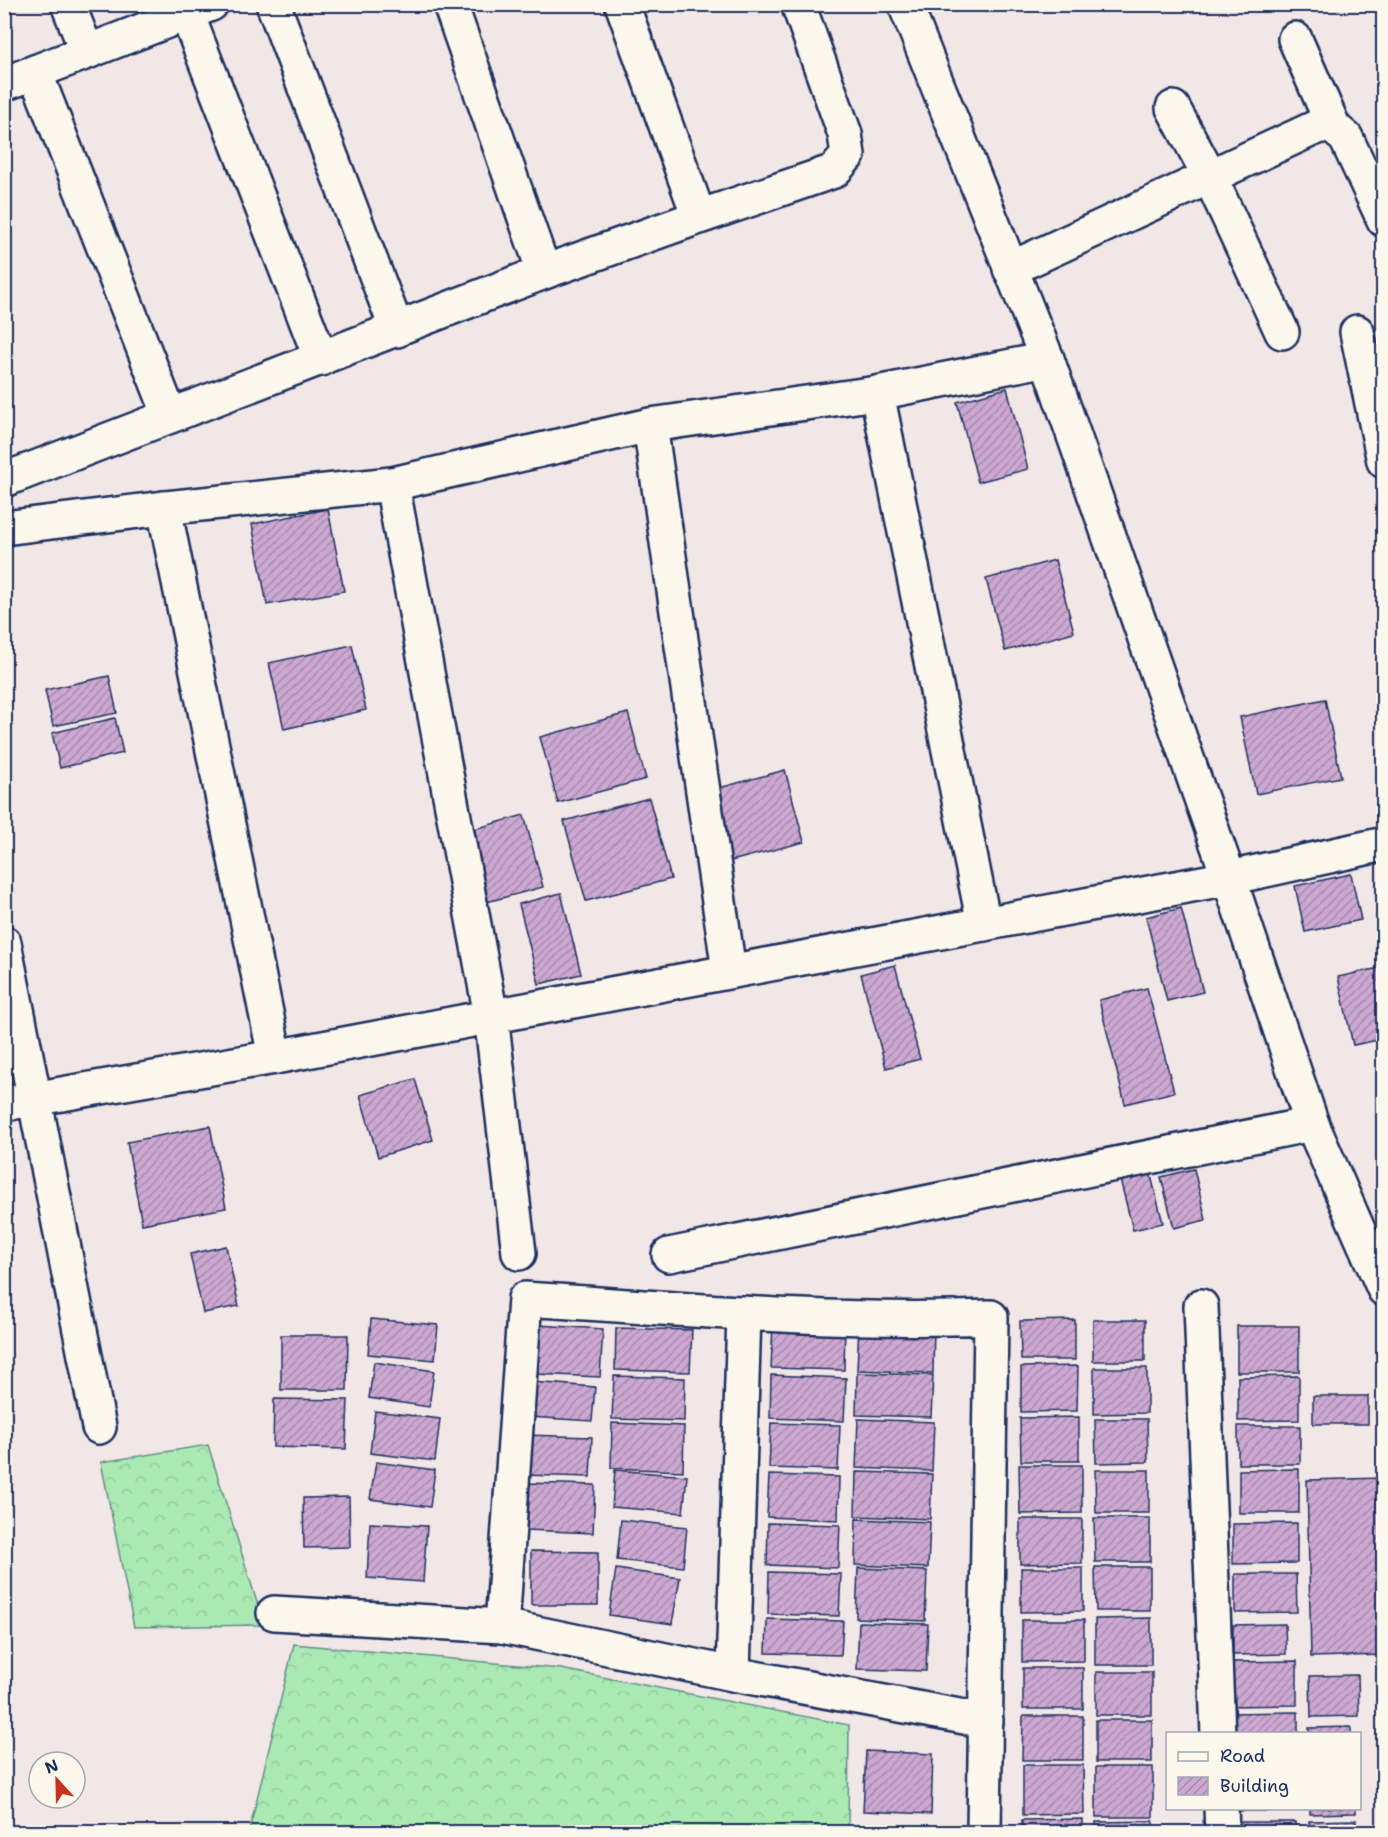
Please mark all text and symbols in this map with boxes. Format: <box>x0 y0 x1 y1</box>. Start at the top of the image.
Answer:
legend <box>1166 1732 1361 1810</box>
text: Road <box>1220 1744 1265 1768</box>
north arrow <box>27 1750 87 1810</box>
text: N <box>42 1754 61 1779</box>
text: Building <box>1220 1774 1289 1798</box>

